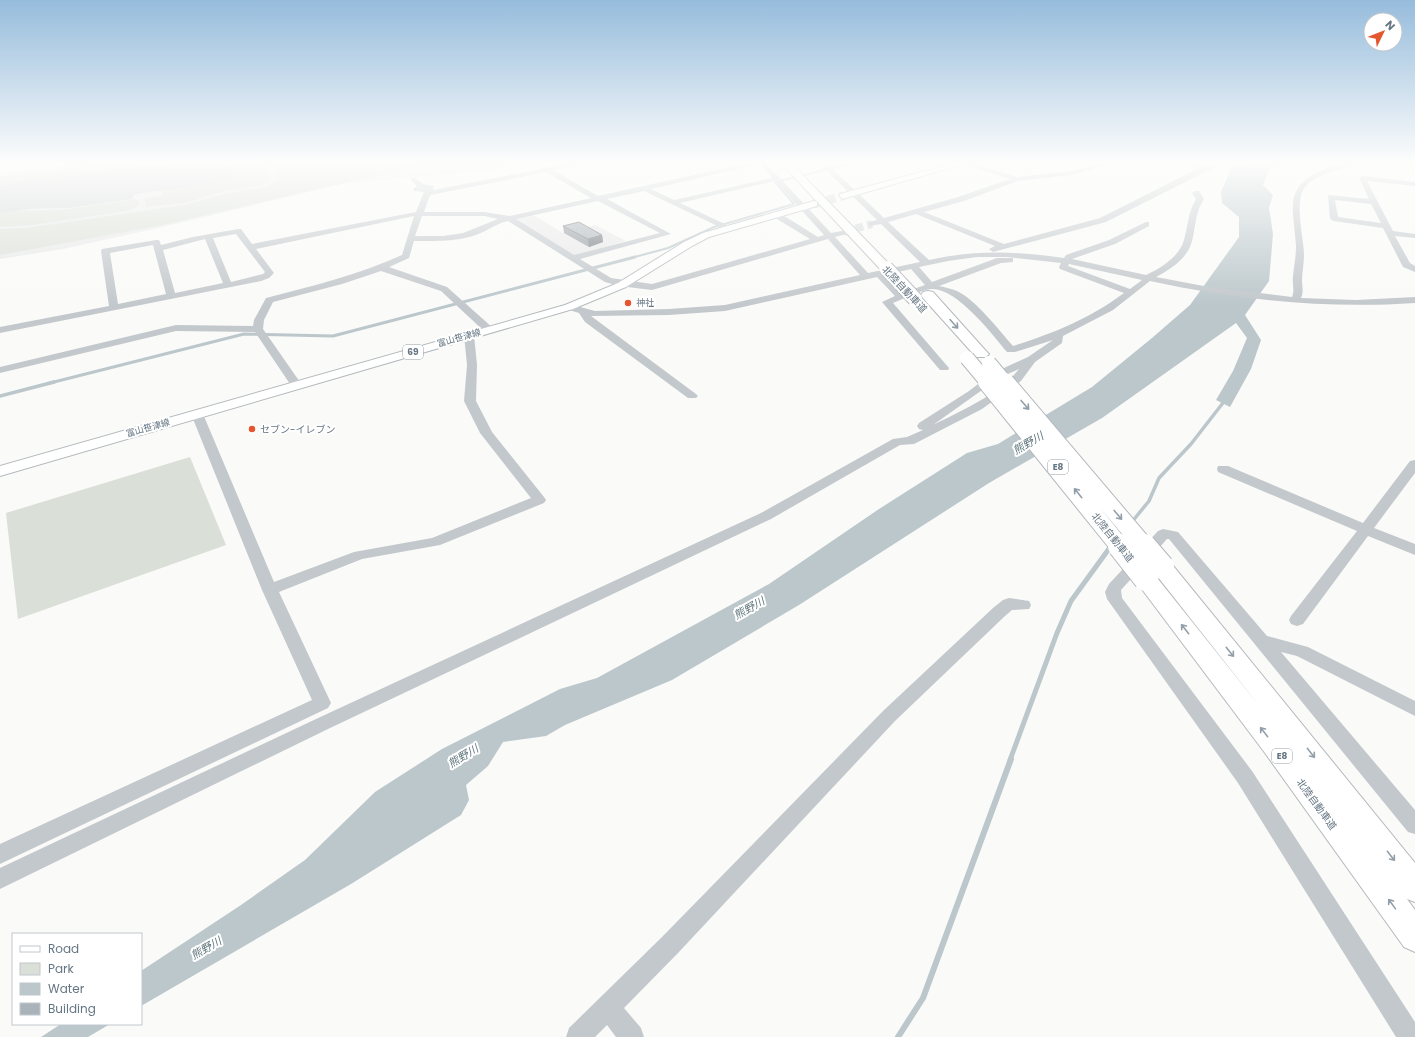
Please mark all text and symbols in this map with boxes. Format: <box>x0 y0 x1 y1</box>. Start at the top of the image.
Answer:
north arrow <box>1363 12 1403 52</box>
text: N <box>1382 17 1399 34</box>
street label: 北陸自動車道 <box>879 262 931 316</box>
place label: 神社 <box>636 297 654 309</box>
marker: 神社 <box>623 298 633 308</box>
one-way arrow <box>949 319 959 329</box>
street label: 富山笹津線 <box>436 326 483 350</box>
road number: 69 <box>403 345 423 359</box>
one-way arrow <box>1021 400 1030 410</box>
street label: 富山笹津線 <box>125 416 172 440</box>
place label: セブン-イレブン <box>260 422 336 437</box>
marker: セブン-イレブン <box>247 424 257 434</box>
water label: 熊野川 <box>1010 427 1047 458</box>
road number: E8 <box>1048 460 1068 474</box>
one-way arrow <box>1074 488 1083 499</box>
street label: 北陸自動車道 <box>1088 509 1137 565</box>
one-way arrow <box>1114 509 1123 520</box>
water label: 熊野川 <box>731 593 768 623</box>
one-way arrow <box>1181 624 1189 635</box>
one-way arrow <box>1226 646 1235 657</box>
one-way arrow <box>1260 727 1269 738</box>
water label: 熊野川 <box>445 740 482 771</box>
one-way arrow <box>1307 748 1316 759</box>
road number: E8 <box>1272 749 1292 763</box>
street label: 北陸自動車道 <box>1293 776 1340 833</box>
one-way arrow <box>1387 850 1396 861</box>
one-way arrow <box>1388 899 1396 910</box>
water label: 熊野川 <box>188 932 225 963</box>
legend <box>12 933 142 1025</box>
text: Road <box>48 940 79 957</box>
text: Park <box>48 960 75 977</box>
text: Water <box>48 980 85 997</box>
text: Building <box>48 1000 96 1017</box>

